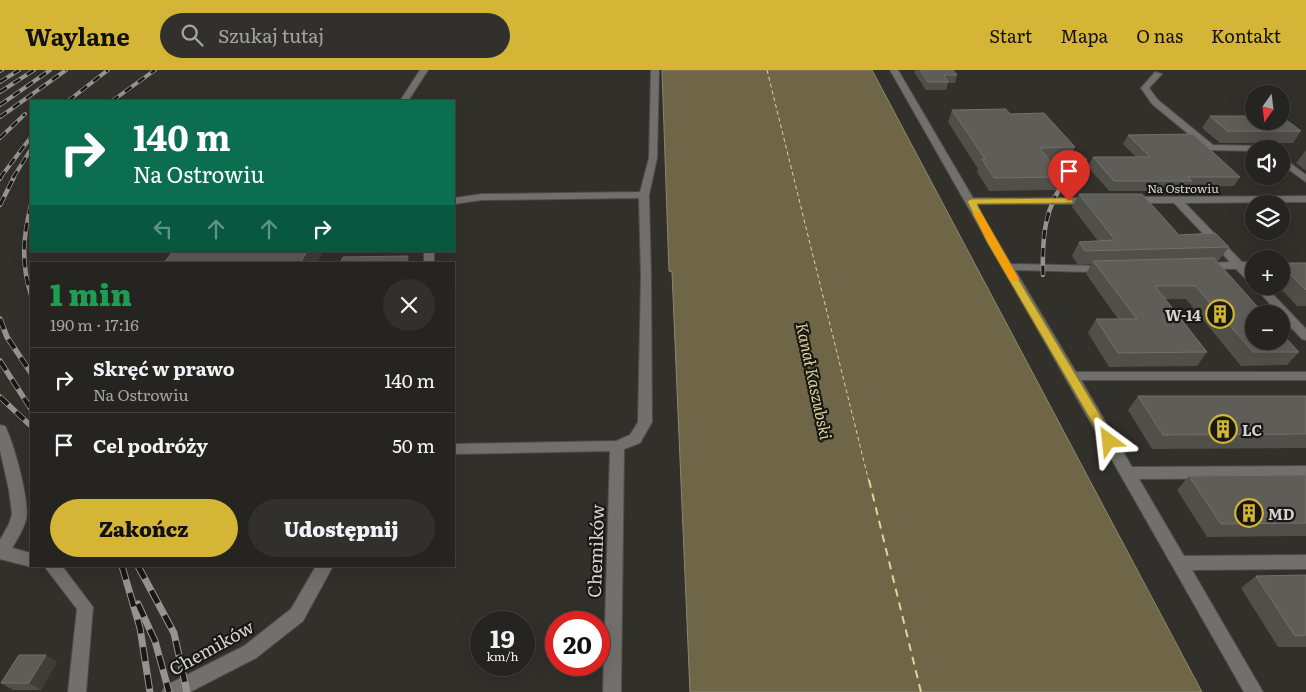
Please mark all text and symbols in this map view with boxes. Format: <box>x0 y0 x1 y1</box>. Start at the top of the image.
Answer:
search box <box>160 13 510 58</box>
text: Waylane <box>25 18 130 53</box>
icon: search <box>178 21 206 49</box>
text: Szukaj tutaj <box>218 21 324 49</box>
text: Start <box>989 22 1032 49</box>
text: Mapa <box>1060 22 1108 49</box>
text: O nas <box>1136 22 1183 49</box>
text: Kontakt <box>1211 22 1281 49</box>
north arrow <box>1245 85 1290 130</box>
map controls <box>1245 85 1290 350</box>
text: 140 m <box>133 110 231 162</box>
icon: right <box>50 120 115 185</box>
button: sound <box>1245 140 1290 185</box>
pin <box>1048 150 1090 201</box>
text: Na Ostrowiu <box>133 157 264 190</box>
icon: arrive <box>1055 157 1083 185</box>
street label: Na Ostrowiu <box>1147 179 1219 197</box>
button: layers <box>1245 195 1290 240</box>
icon: left <box>149 215 177 243</box>
icon: ahead <box>202 215 230 243</box>
icon: ahead <box>255 215 283 243</box>
icon: right <box>308 215 336 243</box>
button: + <box>1245 250 1290 295</box>
text: 1 min <box>50 271 132 315</box>
button: close <box>383 279 435 331</box>
building icon: W-14 <box>1205 299 1235 329</box>
place label: W-14 <box>1165 303 1201 326</box>
button: − <box>1245 305 1290 350</box>
text: 190 m · 17:16 <box>50 312 139 336</box>
water label: Kanał Kaszubski <box>791 320 839 442</box>
text: Skręć w prawo <box>93 354 235 382</box>
icon: right <box>50 366 78 394</box>
text: 140 m <box>384 366 435 394</box>
text: Na Ostrowiu <box>93 382 189 406</box>
position arrow <box>1082 414 1134 466</box>
building icon: LC <box>1208 414 1238 444</box>
place label: LC <box>1242 418 1262 441</box>
icon: arrive <box>50 431 78 459</box>
text: Cel podróży <box>93 431 208 459</box>
text: 50 m <box>392 431 435 459</box>
building icon: MD <box>1234 498 1264 528</box>
button: Zakończ <box>50 499 238 557</box>
button: Udostępnij <box>248 499 435 557</box>
place label: MD <box>1268 502 1295 525</box>
street label: Chemików <box>580 503 610 598</box>
speed limit sign: 20 <box>545 611 610 676</box>
street label: Chemików <box>164 612 259 681</box>
text: 19 <box>490 619 515 656</box>
text: km/h <box>487 647 518 665</box>

